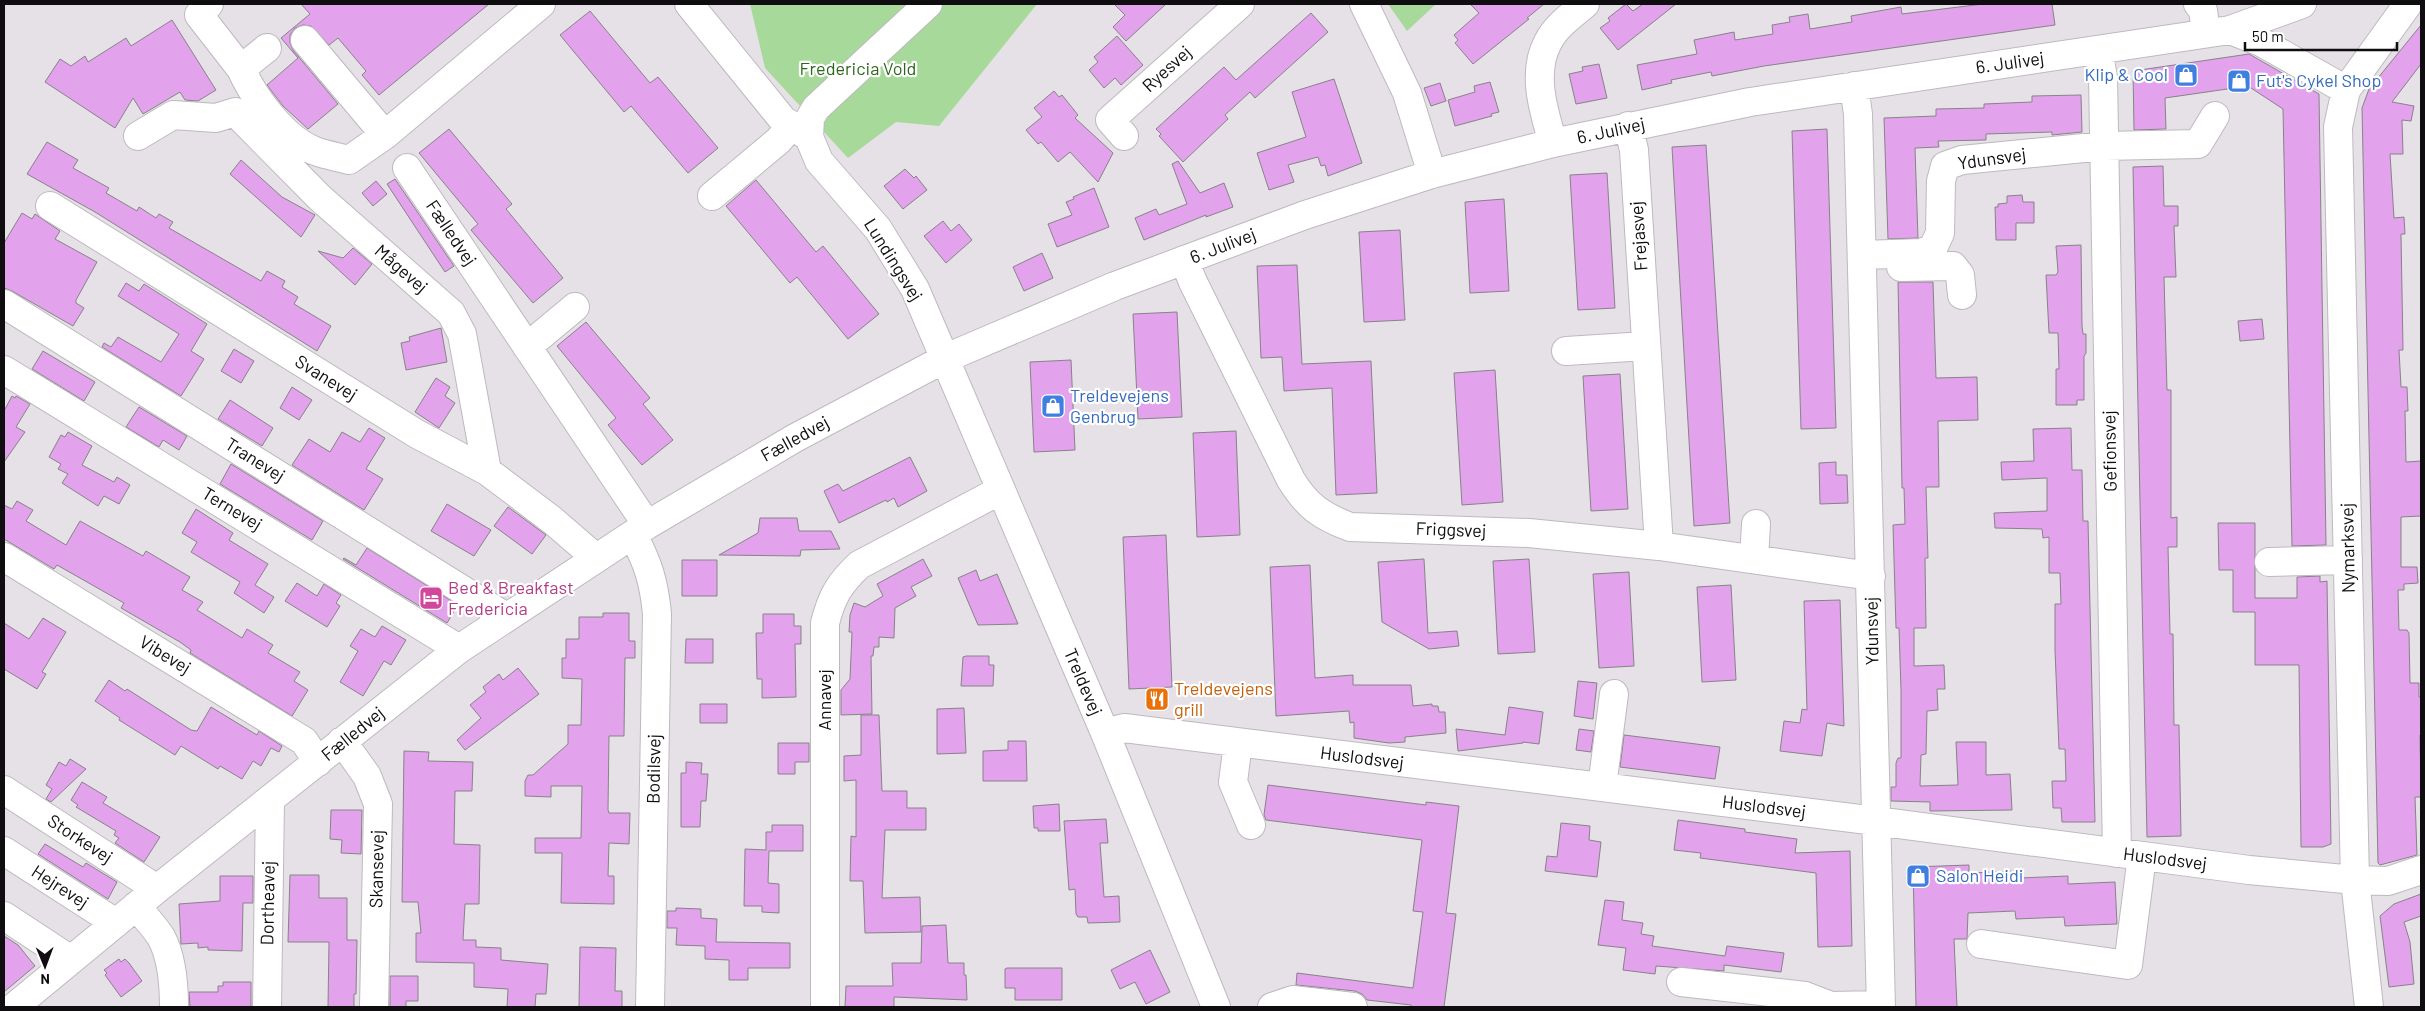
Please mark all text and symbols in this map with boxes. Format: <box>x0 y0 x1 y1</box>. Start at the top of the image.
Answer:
scale bar <box>2245 20 2398 52</box>
text: 50 m <box>2252 27 2284 45</box>
street label: Ryesvej <box>1137 40 1196 96</box>
street label: 6. Julivej <box>1974 46 2046 78</box>
park label: Fredericia Vold <box>800 57 916 79</box>
shop icon: Klip & Cool <box>2173 62 2199 88</box>
place label: Klip & Cool <box>2085 63 2168 85</box>
shop icon: Fut's Cykel Shop <box>2226 68 2252 94</box>
place label: Fut's Cykel Shop <box>2256 69 2381 91</box>
street label: 6. Julivej <box>1575 112 1647 148</box>
street label: Ydunsvej <box>1956 142 2027 174</box>
street label: Fælledvej <box>422 195 482 270</box>
street label: Frejasvej <box>1625 200 1651 272</box>
street label: Lundingsvej <box>860 214 928 305</box>
street label: 6. Julivej <box>1187 222 1259 268</box>
street label: Mågevej <box>371 239 433 297</box>
street label: Svanevej <box>291 349 362 405</box>
place label: Treldevejens Genbrug <box>1070 384 1169 427</box>
shop icon: Treldevejens Genbrug <box>1040 393 1066 419</box>
street label: Fælledvej <box>757 410 832 466</box>
street label: Gefionsvej <box>2097 410 2121 492</box>
street label: Tranevej <box>222 432 289 486</box>
street label: Ternevej <box>198 482 267 535</box>
street label: Nymarksvej <box>2335 503 2359 593</box>
street label: Friggsvej <box>1415 517 1487 541</box>
place label: Bed & Breakfast Fredericia <box>448 576 574 619</box>
hotel icon: Bed & Breakfast Fredericia <box>418 585 444 611</box>
street label: Ydunsvej <box>1859 597 1883 666</box>
street label: Vibevej <box>136 630 195 678</box>
street label: Treldevej <box>1060 645 1108 719</box>
street label: Annavej <box>813 669 835 731</box>
place label: Treldevejens grill <box>1174 677 1273 720</box>
restaurant icon: Treldevejens grill <box>1144 686 1170 712</box>
street label: Fælledvej <box>316 701 388 765</box>
street label: Bodilsvej <box>641 734 665 804</box>
street label: Huslodsvej <box>1319 741 1405 773</box>
street label: Huslodsvej <box>1721 790 1807 822</box>
street label: Storkevej <box>44 809 117 867</box>
street label: Skansevej <box>364 830 388 908</box>
street label: Huslodsvej <box>2122 842 2208 874</box>
street label: Hejrevej <box>28 860 93 913</box>
street label: Dortheavej <box>255 860 279 946</box>
shop icon: Salon Heidi <box>1905 863 1931 889</box>
place label: Salon Heidi <box>1936 864 2023 886</box>
north arrow <box>20 941 70 991</box>
text: N <box>40 971 50 988</box>

